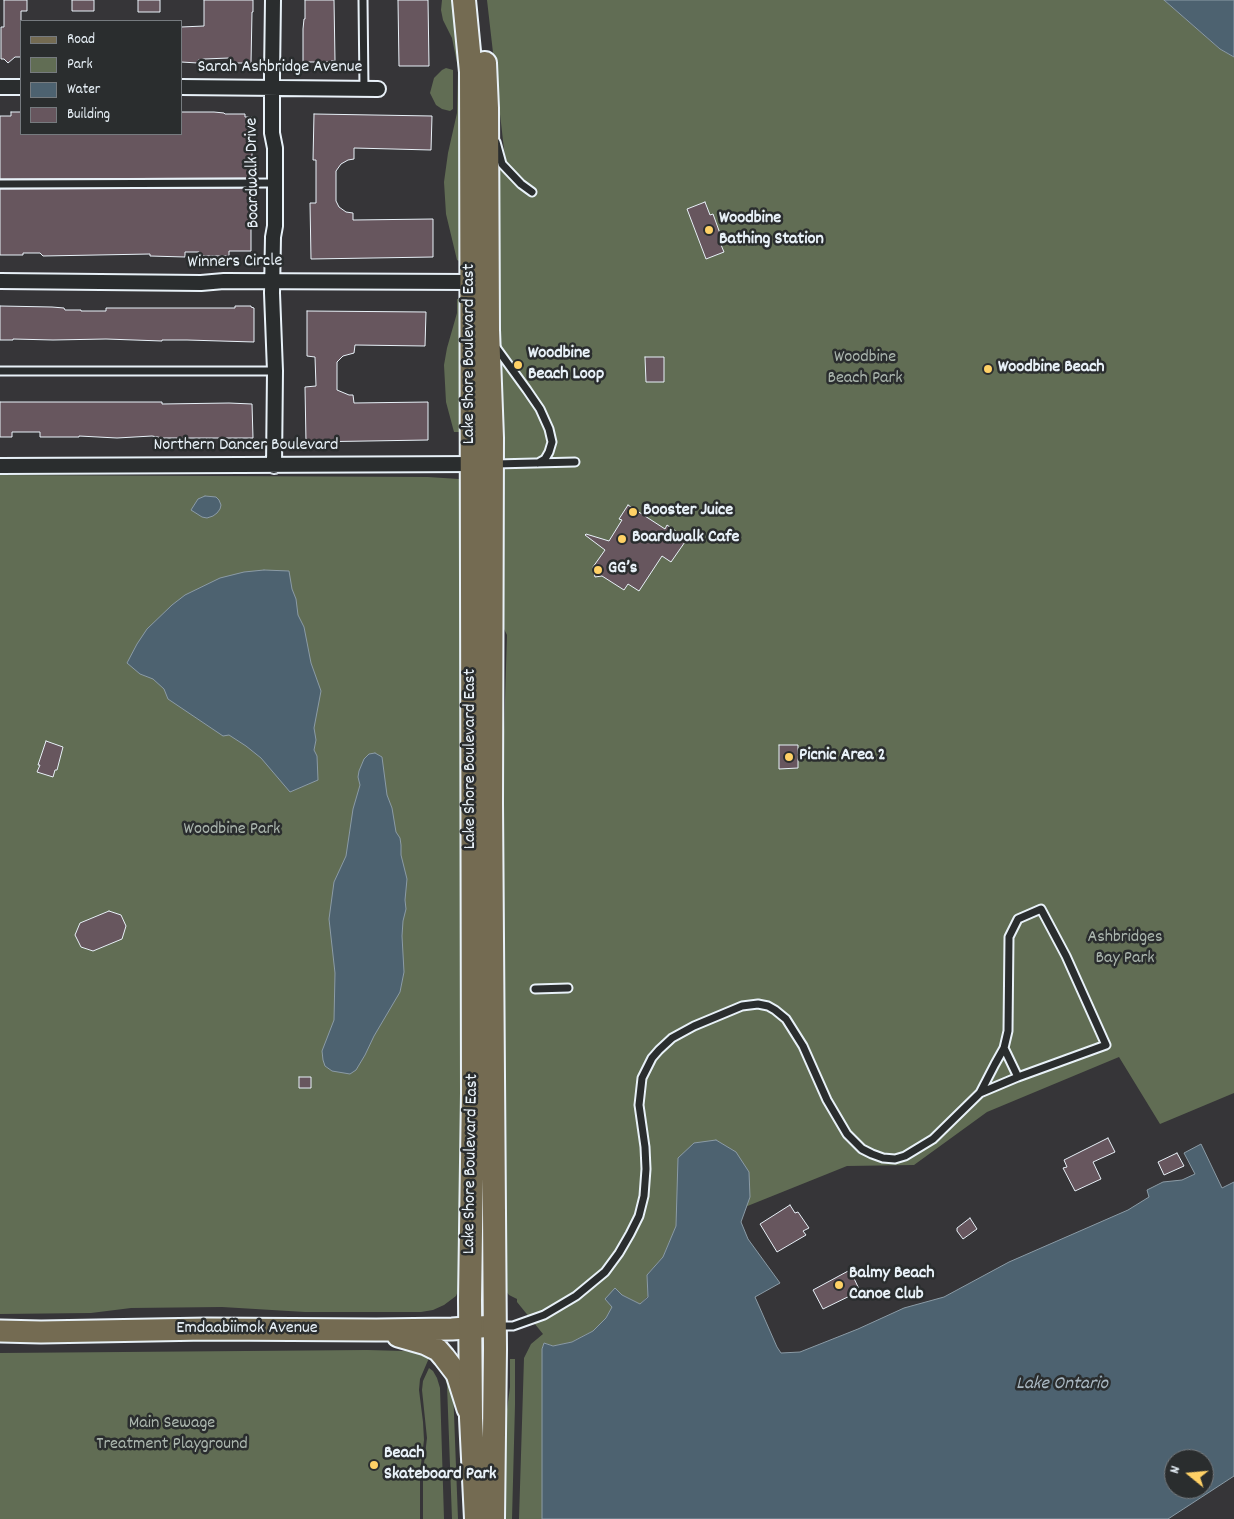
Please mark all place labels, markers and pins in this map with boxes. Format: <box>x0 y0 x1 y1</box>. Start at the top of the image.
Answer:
place label: Woodbine Bathing Station <box>719 209 824 252</box>
marker: Woodbine Bathing Station <box>703 224 715 236</box>
place label: Woodbine Beach Loop <box>528 344 604 386</box>
place label: Woodbine Beach <box>998 358 1105 380</box>
marker: Woodbine Beach Loop <box>512 359 524 371</box>
marker: Woodbine Beach <box>982 363 994 375</box>
place label: Booster Juice <box>643 501 733 523</box>
marker: Booster Juice <box>627 506 639 518</box>
place label: Boardwalk Cafe <box>632 528 740 550</box>
marker: Boardwalk Cafe <box>616 533 628 545</box>
place label: GG’s <box>608 559 637 581</box>
marker: GG’s <box>592 564 604 576</box>
place label: Picnic Area 2 <box>799 746 886 768</box>
marker: Picnic Area 2 <box>783 751 795 763</box>
place label: Balmy Beach Canoe Club <box>849 1264 934 1306</box>
marker: Balmy Beach Canoe Club <box>833 1279 845 1291</box>
place label: Beach Skateboard Park <box>384 1444 496 1486</box>
marker: Beach Skateboard Park <box>368 1459 380 1471</box>

